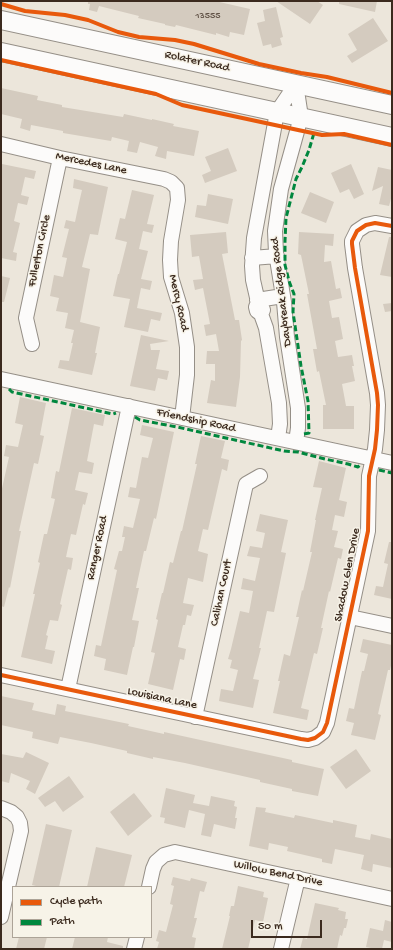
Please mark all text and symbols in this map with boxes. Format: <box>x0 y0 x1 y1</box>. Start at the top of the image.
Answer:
house number: 13555 <box>195 10 221 22</box>
street label: Rolater Road <box>163 48 231 76</box>
street label: Mercedes Lane <box>54 149 128 179</box>
street label: Fullerton Circle <box>25 214 55 288</box>
street label: Daybreak Ridge Road <box>268 237 296 347</box>
street label: Mercy Road <box>164 273 192 333</box>
street label: Friendship Road <box>155 406 237 436</box>
street label: Ranger Road <box>84 515 112 581</box>
street label: Shadow Glen Drive <box>332 527 364 623</box>
street label: Calihan Court <box>208 558 236 628</box>
street label: Louisiana Lane <box>126 685 198 713</box>
street label: Willow Bend Drive <box>232 858 324 890</box>
legend <box>12 886 152 938</box>
text: Cycle path <box>50 895 102 909</box>
scale bar <box>253 912 324 938</box>
text: Path <box>50 915 75 929</box>
text: 50 m <box>258 920 283 934</box>

